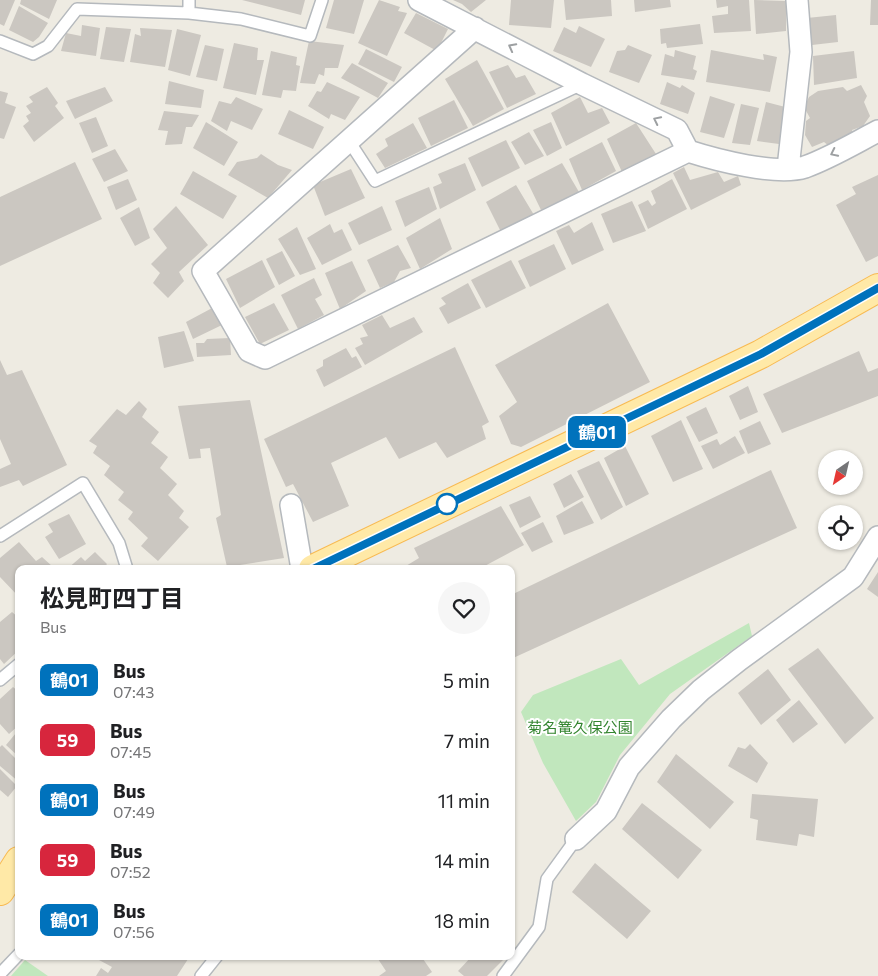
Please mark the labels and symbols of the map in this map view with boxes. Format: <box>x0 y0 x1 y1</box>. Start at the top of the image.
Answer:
one-way arrow <box>508 43 517 53</box>
one-way arrow <box>653 116 662 126</box>
one-way arrow <box>830 146 839 157</box>
line badge: 鶴01 <box>568 416 626 448</box>
north arrow <box>818 450 862 495</box>
unlabelled marker <box>436 493 458 515</box>
park label: 菊名篭久保公園 <box>527 718 633 736</box>

